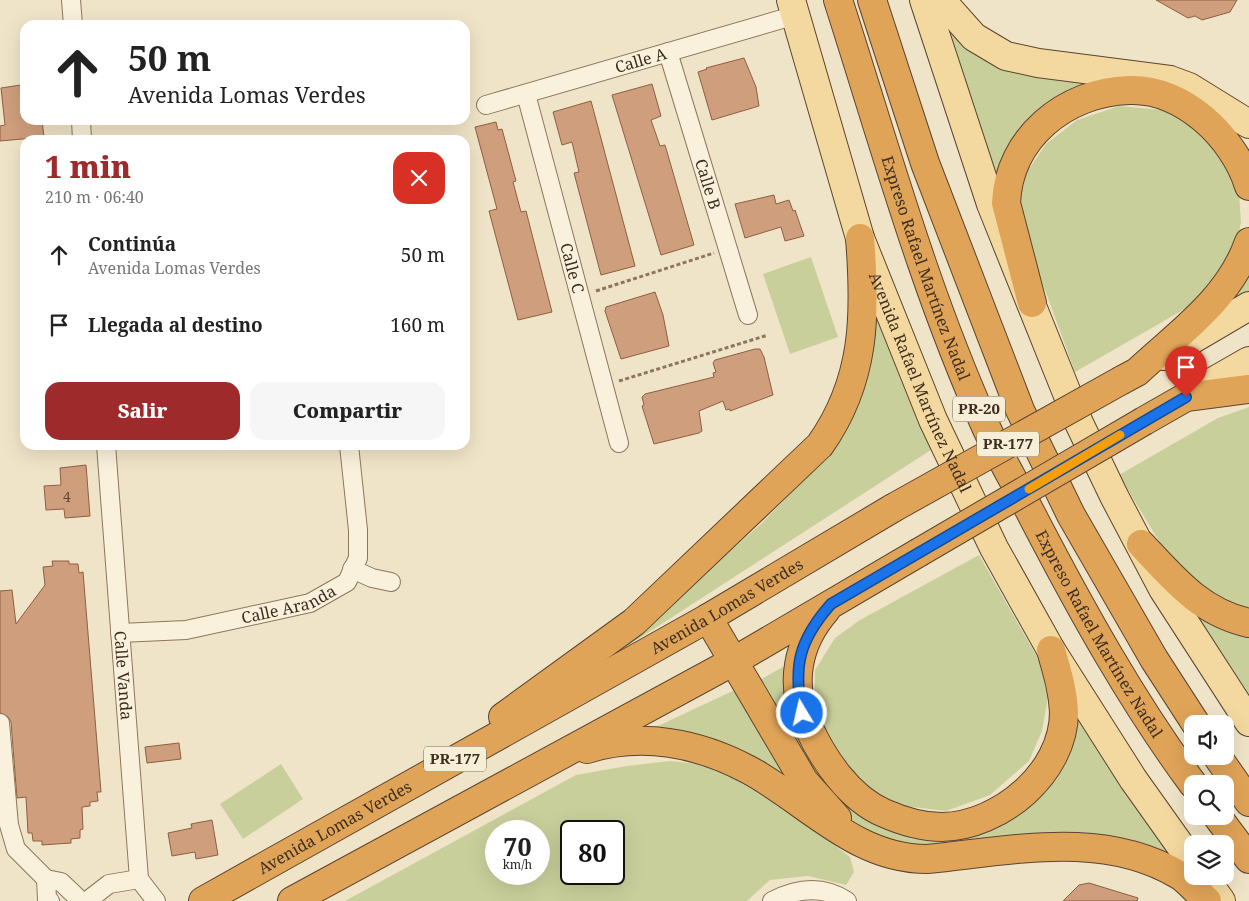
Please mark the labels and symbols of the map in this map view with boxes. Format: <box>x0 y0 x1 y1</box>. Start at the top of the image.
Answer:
street label: Calle A <box>612 42 670 78</box>
street label: Expreso Rafael Martínez Nadal <box>876 153 976 384</box>
street label: Calle B <box>690 156 726 212</box>
street label: Calle C <box>555 240 590 296</box>
street label: Avenida Rafael Martínez Nadal <box>864 269 977 496</box>
pin <box>1165 346 1207 397</box>
road number: PR-20 <box>953 396 1005 422</box>
road number: PR-177 <box>977 432 1039 456</box>
house number: 4 <box>63 487 71 506</box>
street label: Expreso Rafael Martínez Nadal <box>1031 526 1168 742</box>
street label: Avenida Lomas Verdes <box>646 553 807 659</box>
street label: Calle Aranda <box>239 580 340 629</box>
street label: Calle Vanda <box>109 630 138 721</box>
position arrow <box>775 686 827 738</box>
road number: PR-177 <box>424 746 486 772</box>
street label: Avenida Lomas Verdes <box>254 775 416 879</box>
speed limit sign: 80 <box>560 820 625 885</box>

